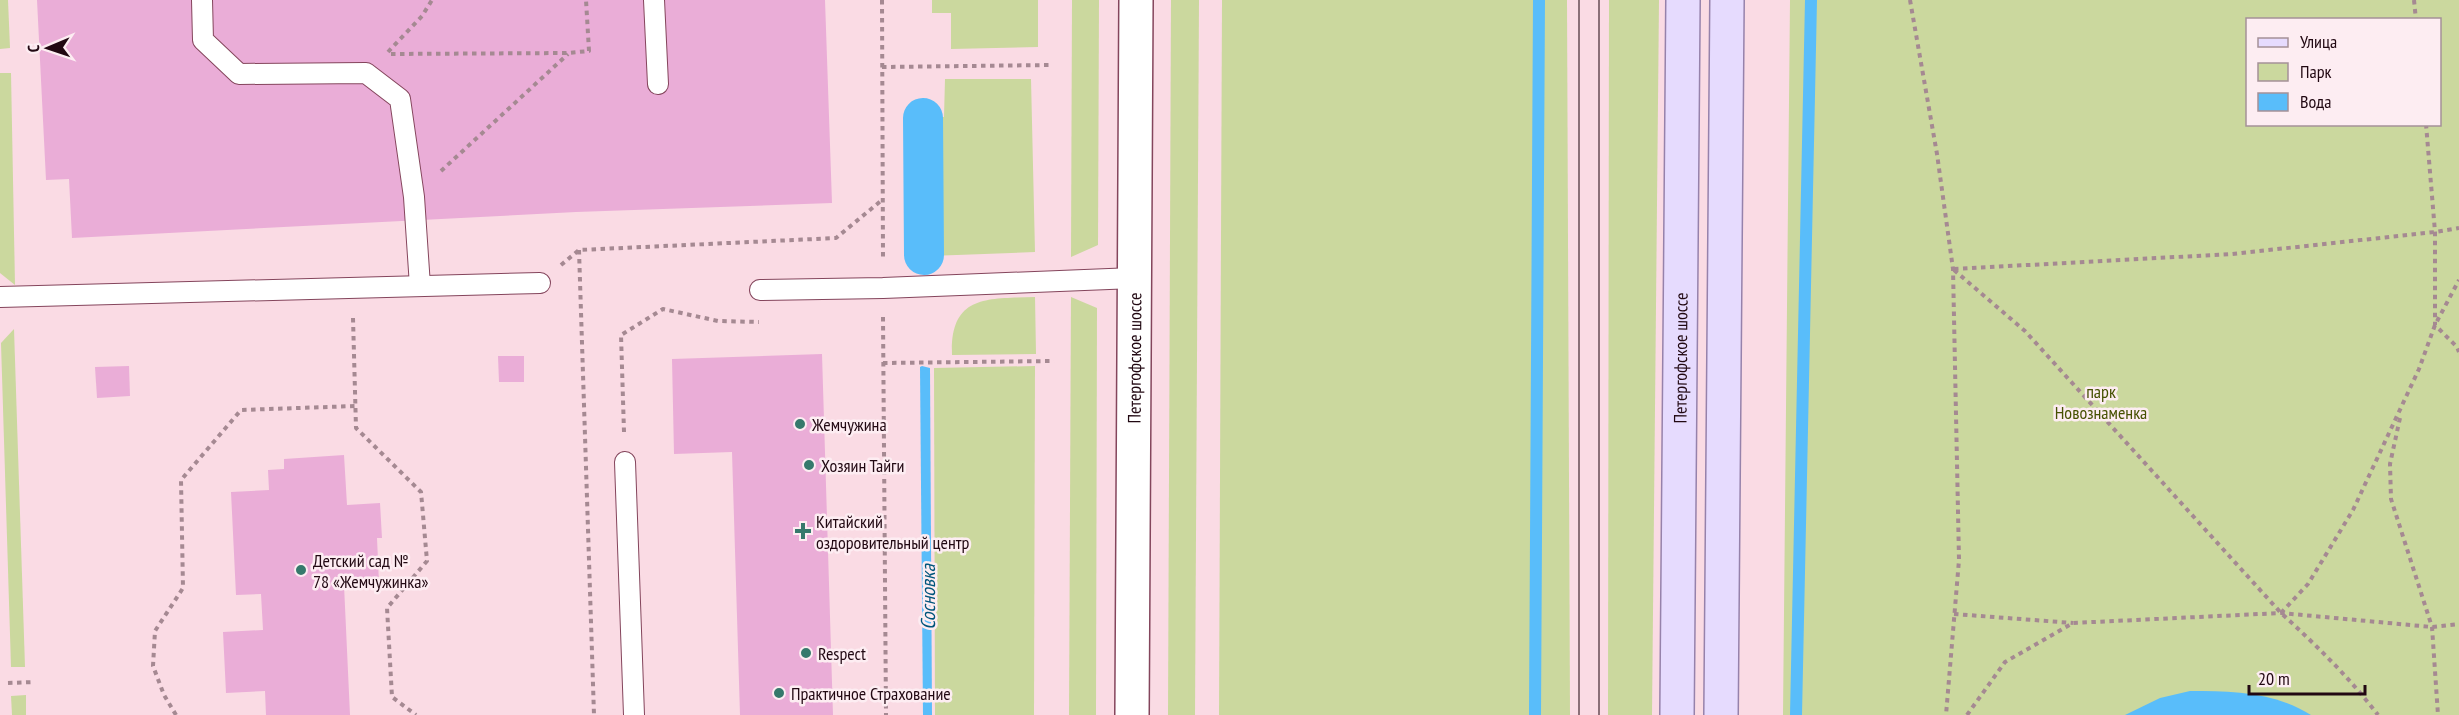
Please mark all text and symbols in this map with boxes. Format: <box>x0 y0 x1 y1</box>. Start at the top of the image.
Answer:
north arrow <box>18 18 78 78</box>
legend <box>2246 18 2441 126</box>
text: Улица <box>2300 30 2337 53</box>
text: С <box>23 44 43 53</box>
text: Парк <box>2300 60 2331 83</box>
text: Вода <box>2300 90 2331 113</box>
street label: Петергофское шоссе <box>1122 292 1146 424</box>
street label: Петергофское шоссе <box>1668 292 1692 424</box>
park label: парк Новознаменка <box>2055 380 2147 424</box>
place label: Жемчужина <box>811 413 887 436</box>
marker: Жемчужина <box>793 417 807 431</box>
place label: Хозяин Тайги <box>821 454 904 477</box>
marker: Хозяин Тайги <box>802 458 816 472</box>
place label: Китайский оздоровительный центр <box>816 510 970 554</box>
marker: Китайский оздоровительный центр <box>794 522 812 540</box>
place label: Детский сад № 78 «Жемчужинка» <box>313 549 429 593</box>
marker: Детский сад № 78 «Жемчужинка» <box>294 563 308 577</box>
water label: Сосновка <box>915 563 941 630</box>
place label: Respect <box>818 642 866 665</box>
marker: Respect <box>799 646 813 660</box>
scale bar <box>2249 658 2364 696</box>
text: 20 m <box>2258 667 2290 690</box>
place label: Практичное Страхование <box>791 682 951 705</box>
marker: Практичное Страхование <box>772 686 786 700</box>

